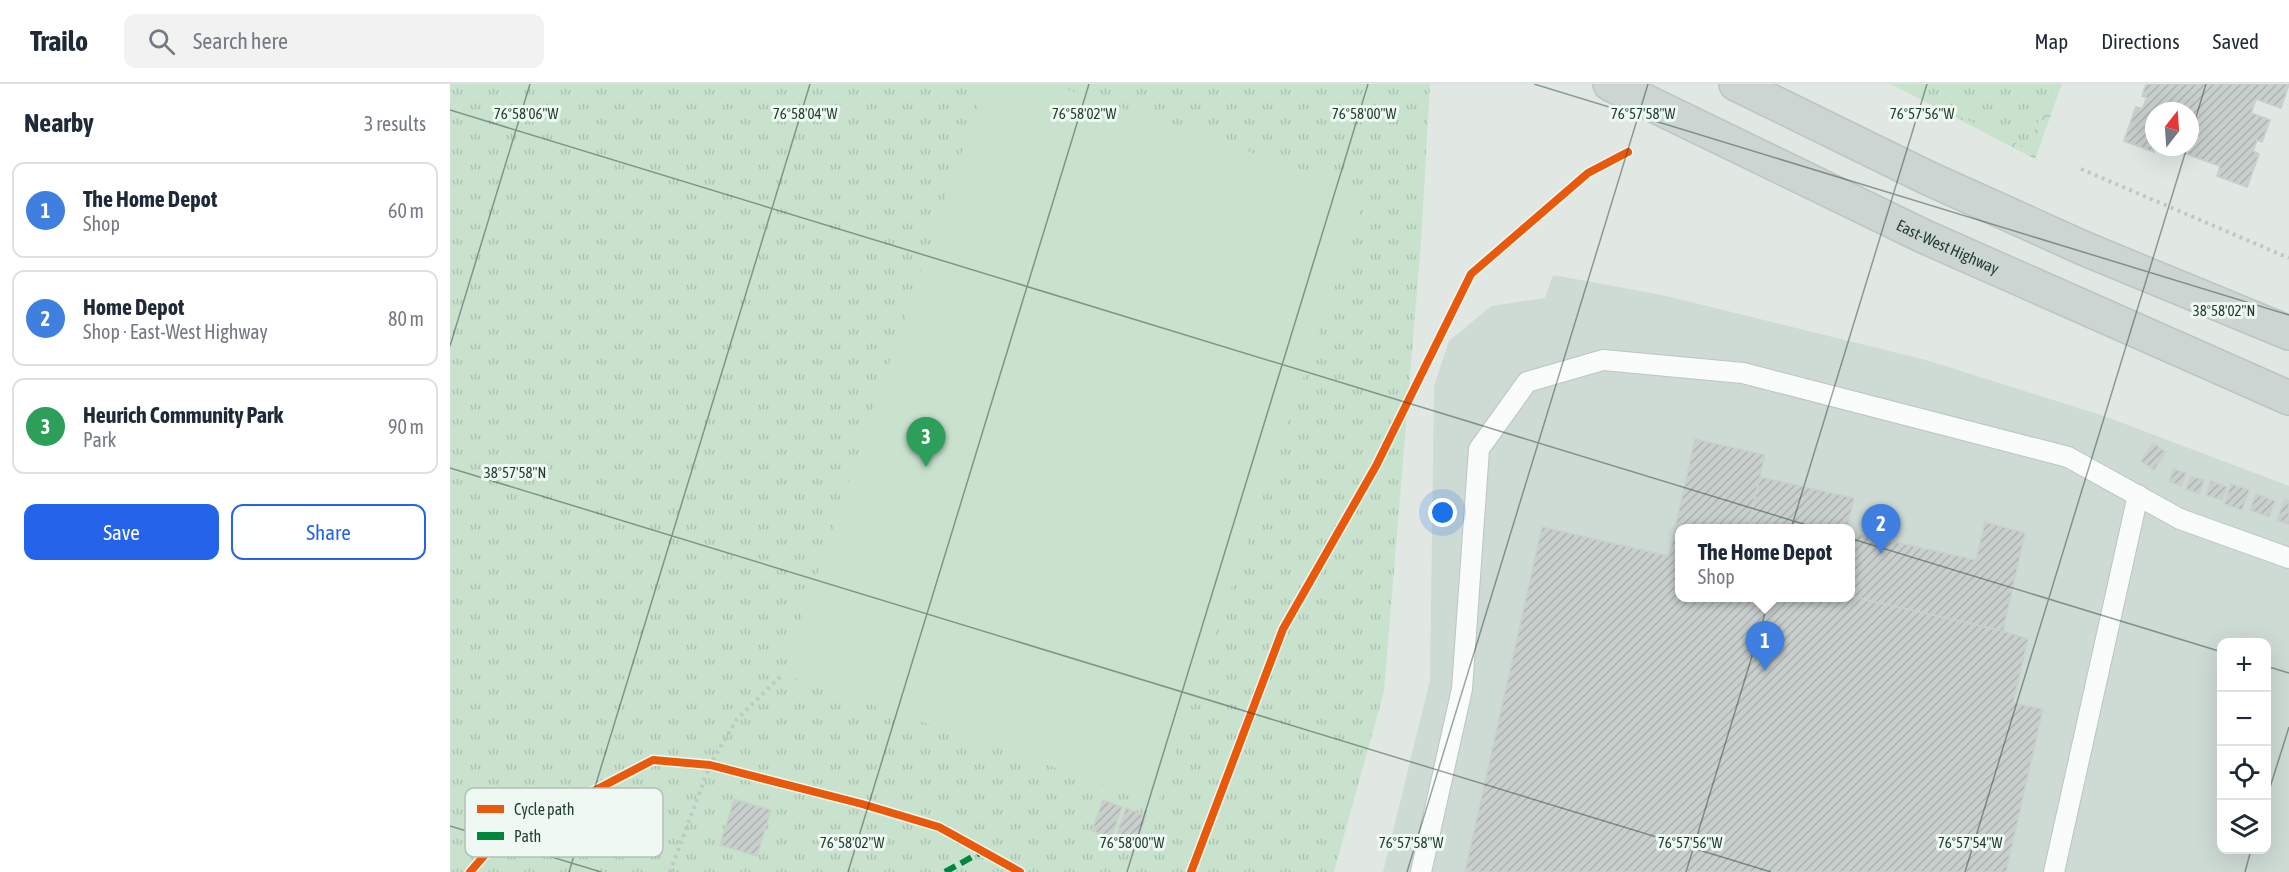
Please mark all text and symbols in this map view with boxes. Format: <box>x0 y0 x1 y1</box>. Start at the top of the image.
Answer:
search box <box>124 14 544 68</box>
text: Trailo <box>30 25 88 57</box>
icon: search <box>145 25 178 58</box>
text: Search here <box>193 28 288 54</box>
text: Map <box>2034 29 2068 53</box>
text: Directions <box>2101 29 2180 53</box>
text: Saved <box>2213 29 2259 53</box>
north arrow <box>2145 102 2199 156</box>
text: 76°58'06"W <box>494 105 558 122</box>
text: 76°58'04"W <box>773 105 837 122</box>
text: 76°58'02"W <box>1052 105 1116 122</box>
text: 76°58'00"W <box>1332 105 1396 122</box>
text: 76°57'58"W <box>1611 105 1675 122</box>
text: 76°57'56"W <box>1890 105 1954 122</box>
text: Nearby <box>24 108 94 138</box>
text: 3 results <box>364 112 426 135</box>
text: The Home Depot <box>83 186 217 212</box>
text: 1 <box>41 199 50 222</box>
text: 60 m <box>388 199 424 222</box>
text: Shop <box>83 212 120 235</box>
street label: East-West Highway <box>1894 216 2002 279</box>
text: Home Depot <box>83 294 184 320</box>
text: 38°58'02"N <box>2193 302 2255 319</box>
text: 2 <box>41 307 50 330</box>
text: 80 m <box>388 307 424 330</box>
text: Shop · East-West Highway <box>83 320 268 343</box>
text: Heurich Community Park <box>83 402 283 428</box>
text: 3 <box>41 415 50 438</box>
text: 90 m <box>388 415 424 438</box>
pin: 3 <box>906 418 946 467</box>
text: Park <box>83 428 116 451</box>
text: 38°57'58"N <box>484 464 546 481</box>
your location <box>1428 498 1457 527</box>
button: Save <box>24 504 219 560</box>
button: Share <box>231 504 426 560</box>
pin: 2 <box>1862 504 1900 554</box>
popup <box>1675 524 1855 602</box>
text: The Home Depot <box>1698 539 1832 565</box>
text: Shop <box>1698 565 1735 588</box>
pin: 1 <box>1746 622 1784 671</box>
map controls <box>2217 638 2271 854</box>
button: + <box>2217 638 2271 692</box>
button: − <box>2217 692 2271 746</box>
button: locate <box>2217 746 2271 800</box>
legend <box>465 788 663 857</box>
text: Cycle path <box>514 800 574 819</box>
button: layers <box>2217 800 2271 854</box>
text: Path <box>514 827 541 845</box>
text: 76°58'02"W <box>820 834 884 851</box>
text: 76°58'00"W <box>1100 834 1164 851</box>
text: 76°57'58"W <box>1379 834 1443 851</box>
text: 76°57'56"W <box>1658 834 1722 851</box>
text: 76°57'54"W <box>1938 834 2002 851</box>

